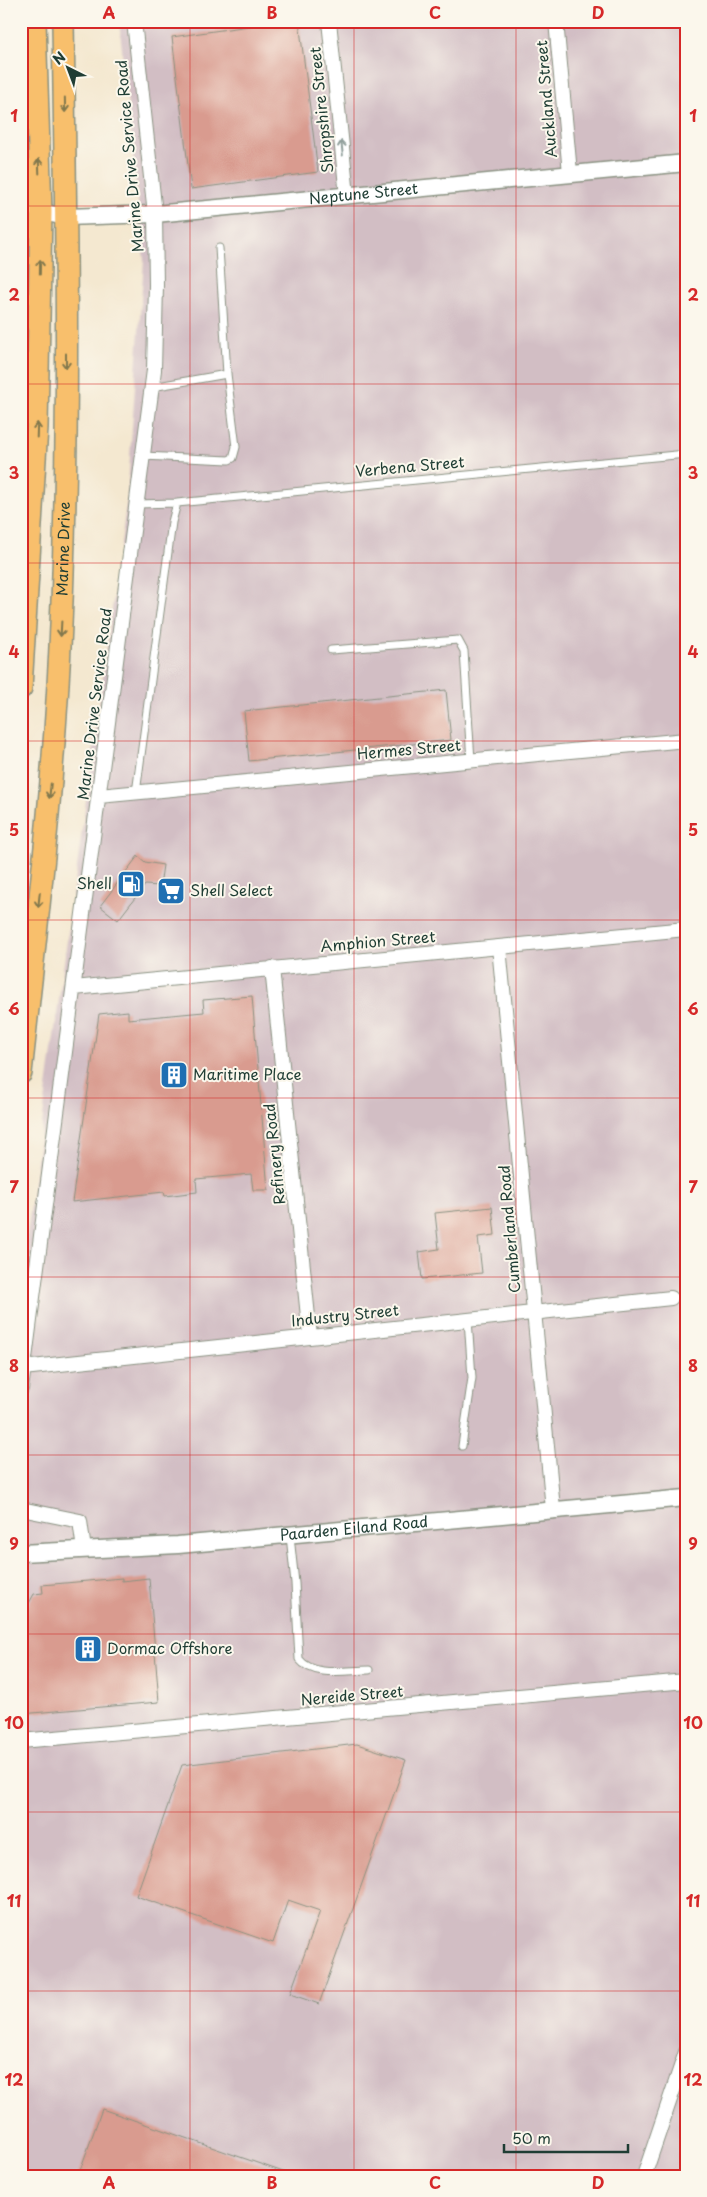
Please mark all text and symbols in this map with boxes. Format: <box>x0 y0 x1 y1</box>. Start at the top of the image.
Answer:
text: A <box>103 0 116 24</box>
text: B <box>267 0 278 24</box>
text: C <box>429 0 441 24</box>
text: D <box>592 0 604 24</box>
street label: Auckland Street <box>529 39 562 159</box>
north arrow <box>42 42 92 92</box>
text: N <box>48 46 70 69</box>
street label: Shropshire Street <box>302 46 339 175</box>
street label: Marine Drive Service Road <box>109 59 148 253</box>
one-way arrow <box>60 96 70 113</box>
text: 1 <box>10 103 18 127</box>
text: 1 <box>689 103 697 127</box>
one-way arrow <box>337 140 347 156</box>
one-way arrow <box>35 158 44 174</box>
street label: Neptune Street <box>308 176 419 209</box>
one-way arrow <box>35 259 45 276</box>
text: 2 <box>8 282 20 306</box>
text: 2 <box>687 282 699 306</box>
one-way arrow <box>61 352 71 369</box>
one-way arrow <box>33 422 42 438</box>
street label: Verbena Street <box>354 449 465 482</box>
text: 3 <box>9 460 19 484</box>
text: 3 <box>688 460 698 484</box>
street label: Marine Drive <box>49 501 75 596</box>
street label: Marine Drive Service Road <box>70 607 117 801</box>
one-way arrow <box>56 620 66 636</box>
text: 4 <box>9 639 20 663</box>
text: 4 <box>688 639 699 663</box>
street label: Hermes Street <box>356 732 462 765</box>
one-way arrow <box>45 782 55 798</box>
text: 5 <box>9 817 19 841</box>
text: 5 <box>688 817 698 841</box>
fuel station icon: Shell <box>116 869 146 899</box>
place label: Shell <box>77 871 112 894</box>
supermarket icon: Shell Select <box>156 876 186 906</box>
place label: Shell Select <box>190 878 273 901</box>
one-way arrow <box>34 892 44 908</box>
street label: Amphion Street <box>320 924 436 957</box>
text: 6 <box>8 996 20 1020</box>
text: 6 <box>687 996 699 1020</box>
building icon: Maritime Place <box>159 1060 189 1090</box>
place label: Maritime Place <box>193 1062 301 1085</box>
street label: Refinery Road <box>257 1102 290 1206</box>
street label: Cumberland Road <box>491 1164 526 1294</box>
text: 7 <box>9 1174 19 1198</box>
text: 7 <box>688 1174 698 1198</box>
street label: Industry Street <box>290 1297 400 1332</box>
text: 8 <box>9 1353 19 1377</box>
text: 8 <box>688 1353 698 1377</box>
street label: Paarden Eiland Road <box>279 1509 429 1546</box>
text: 9 <box>9 1531 19 1555</box>
text: 9 <box>688 1531 698 1555</box>
building icon: Dormac Offshore <box>73 1634 103 1664</box>
place label: Dormac Offshore <box>107 1636 233 1659</box>
street label: Nereide Street <box>300 1679 404 1710</box>
text: 10 <box>4 1710 24 1734</box>
text: 10 <box>683 1710 703 1734</box>
text: 11 <box>7 1888 21 1912</box>
text: 11 <box>686 1888 700 1912</box>
text: 12 <box>5 2067 23 2091</box>
text: 12 <box>684 2067 702 2091</box>
scale bar <box>504 2122 628 2154</box>
text: 50 m <box>512 2126 551 2149</box>
text: A <box>103 2170 116 2194</box>
text: B <box>267 2170 278 2194</box>
text: C <box>429 2170 441 2194</box>
text: D <box>592 2170 604 2194</box>

